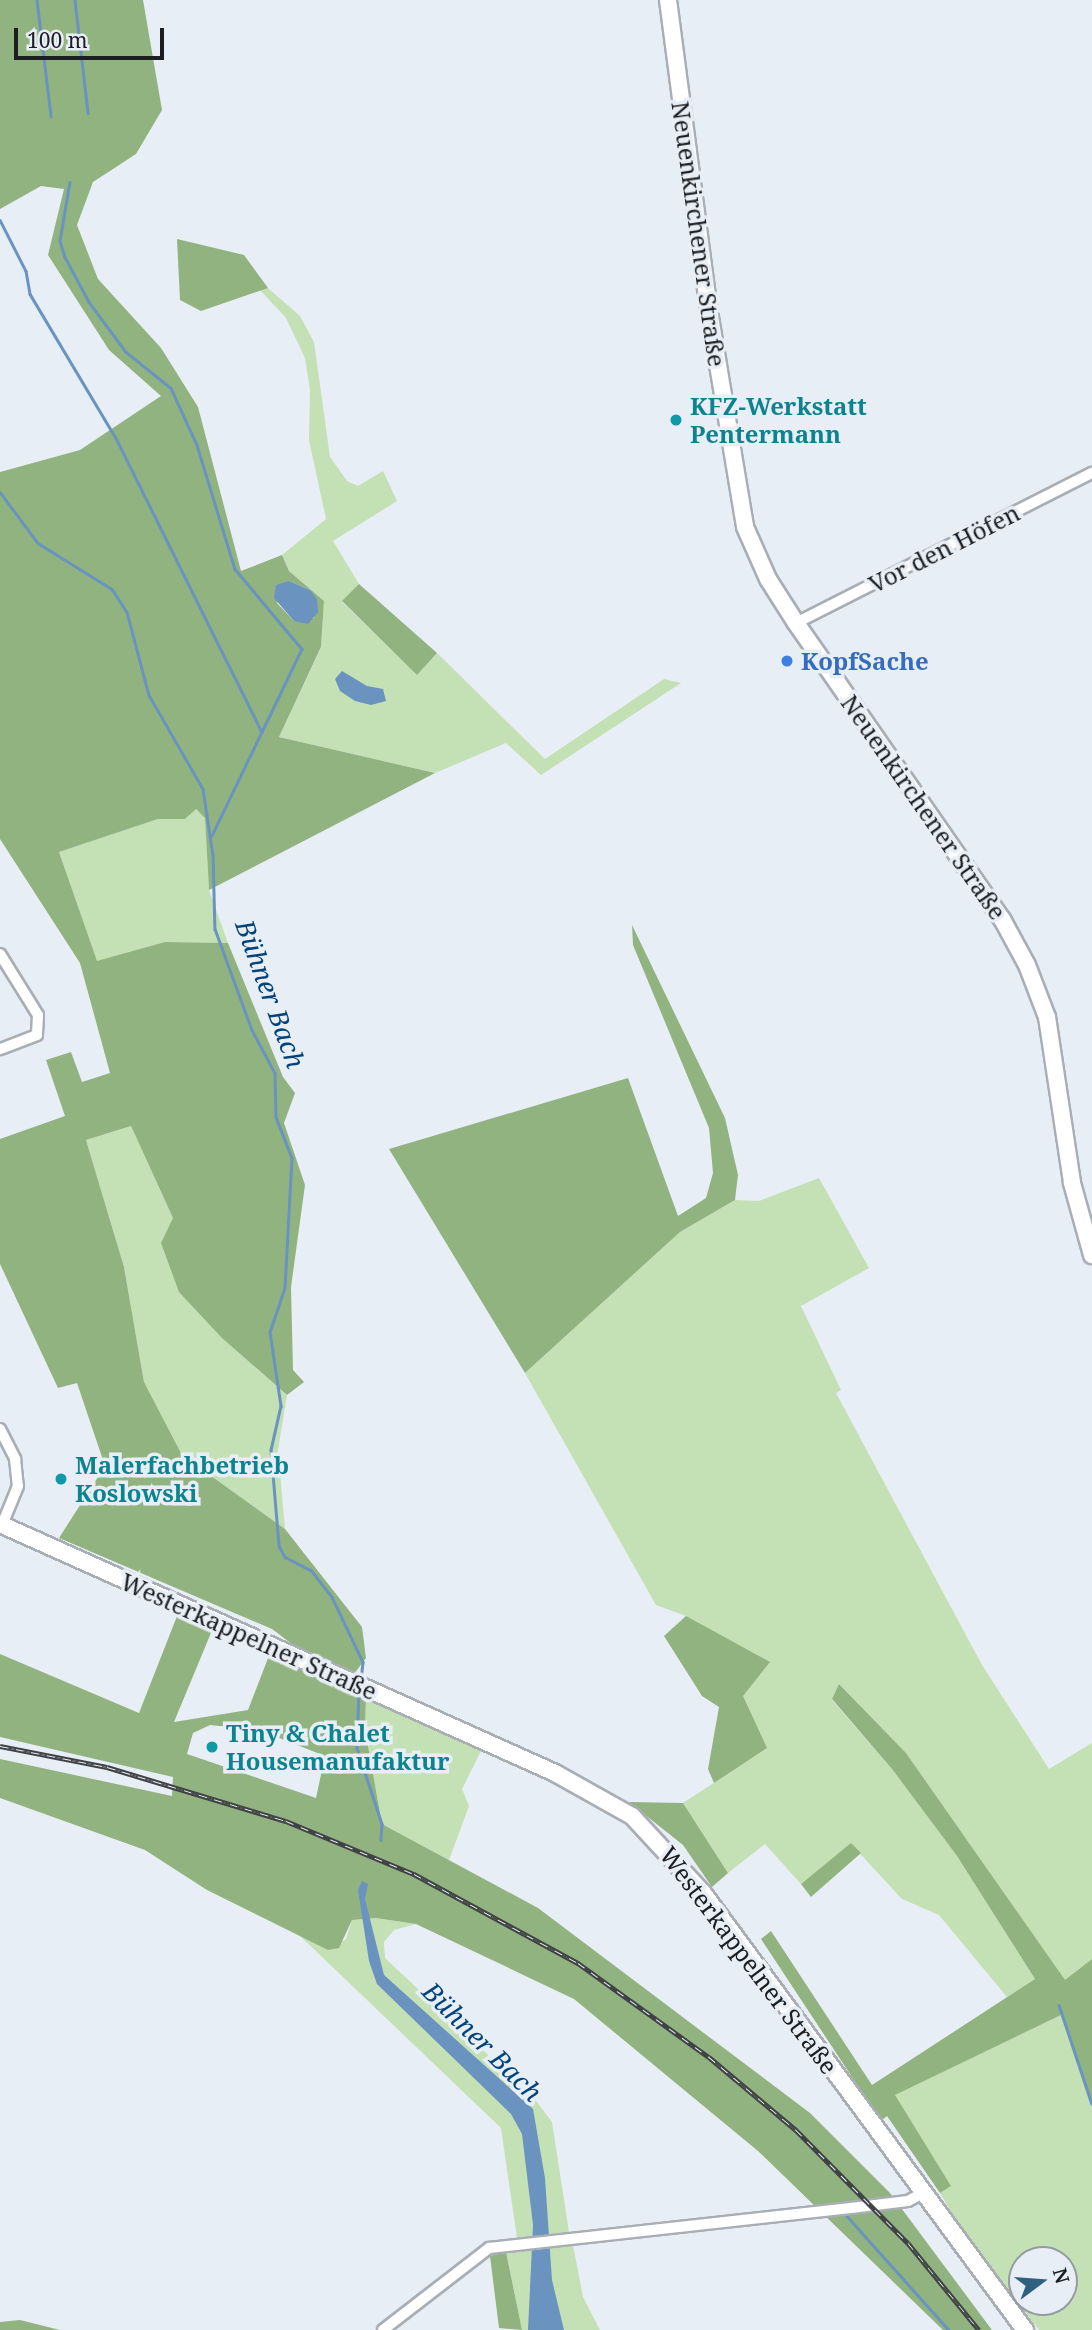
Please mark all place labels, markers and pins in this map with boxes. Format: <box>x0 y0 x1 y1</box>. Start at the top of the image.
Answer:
place label: KFZ-Werkstatt Pentermann <box>690 392 867 448</box>
marker: KFZ-Werkstatt Pentermann <box>668 412 684 428</box>
place label: KopfSache <box>801 647 929 675</box>
marker: KopfSache <box>779 653 795 669</box>
place label: Malerfachbetrieb Koslowski <box>75 1451 289 1507</box>
marker: Malerfachbetrieb Koslowski <box>53 1471 69 1487</box>
place label: Tiny & Chalet Housemanufaktur <box>226 1719 449 1775</box>
marker: Tiny & Chalet Housemanufaktur <box>204 1739 220 1755</box>

